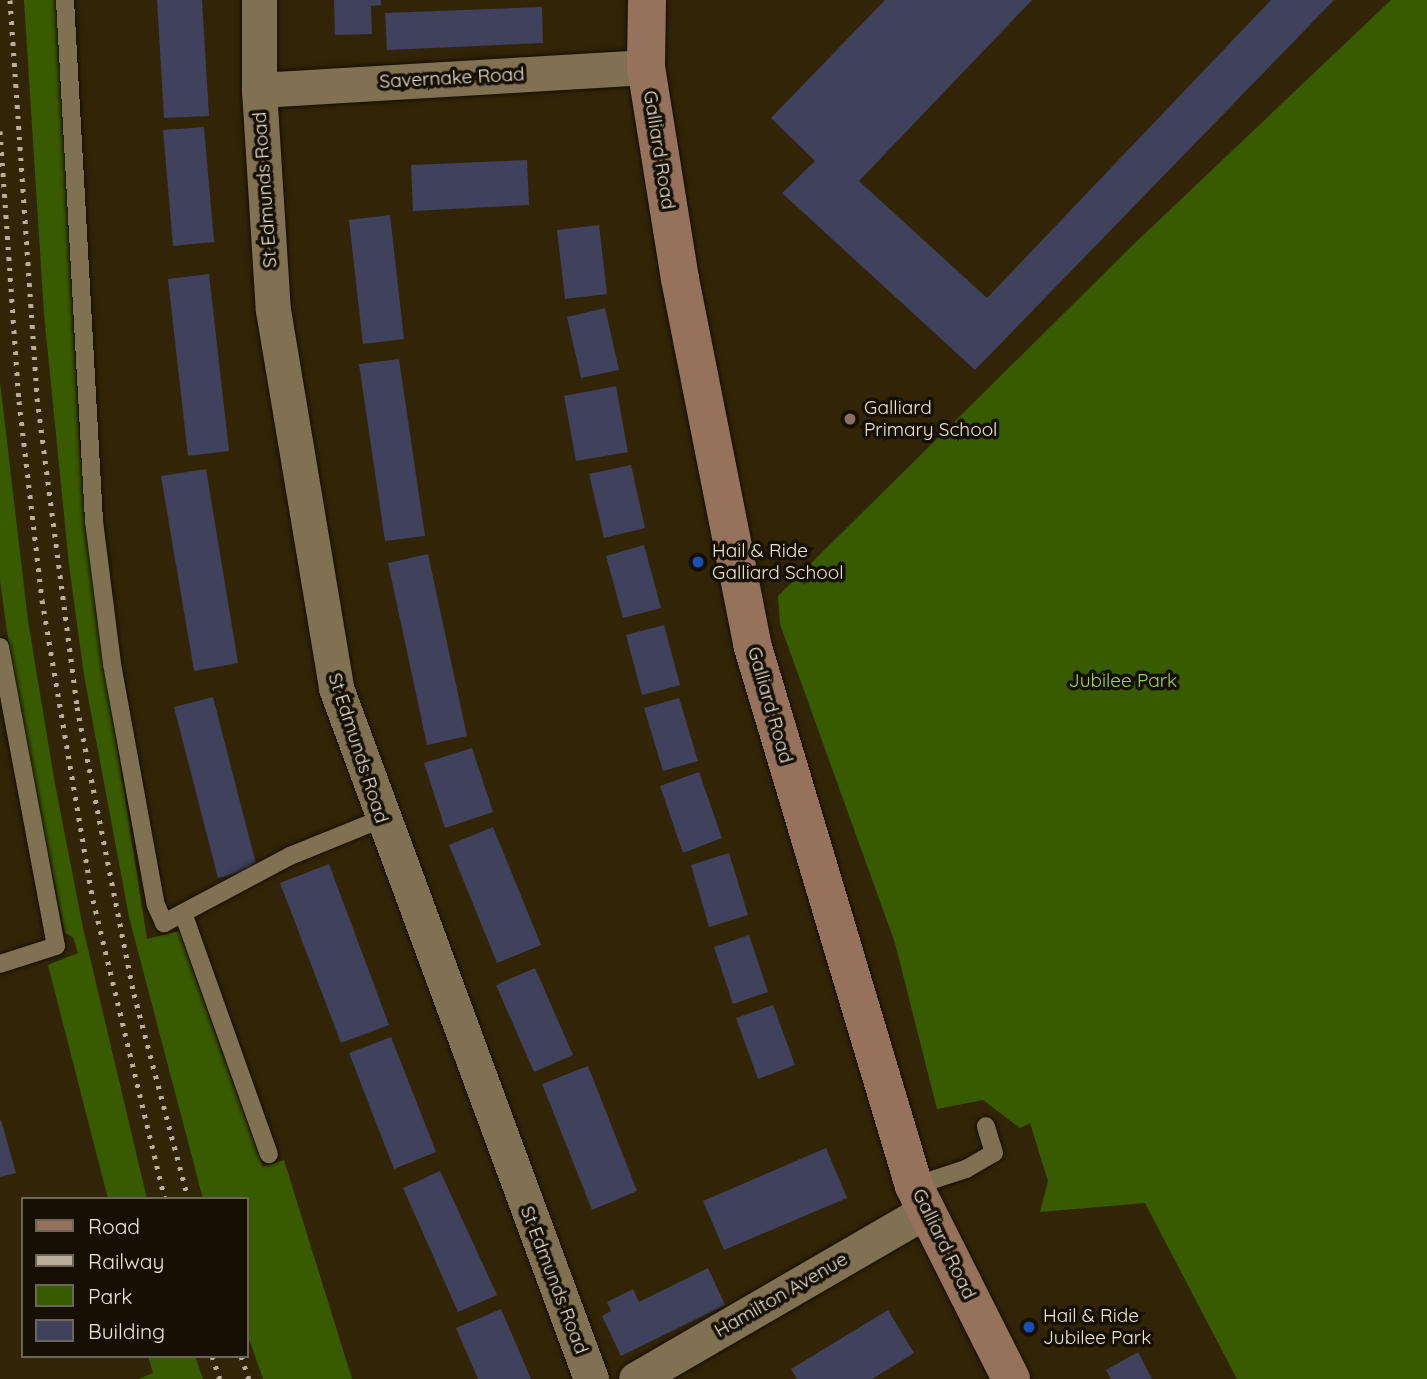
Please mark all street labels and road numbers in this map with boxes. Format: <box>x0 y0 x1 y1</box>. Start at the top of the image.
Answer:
street label: Savernake Road <box>379 63 525 93</box>
street label: Galliard Road <box>638 89 680 211</box>
street label: St Edmunds Road <box>248 111 282 269</box>
street label: Galliard Road <box>742 644 798 766</box>
street label: St Edmunds Road <box>323 670 393 826</box>
street label: Galliard Road <box>907 1185 981 1303</box>
street label: St Edmunds Road <box>515 1203 593 1357</box>
street label: Hamilton Avenue <box>710 1248 852 1342</box>

